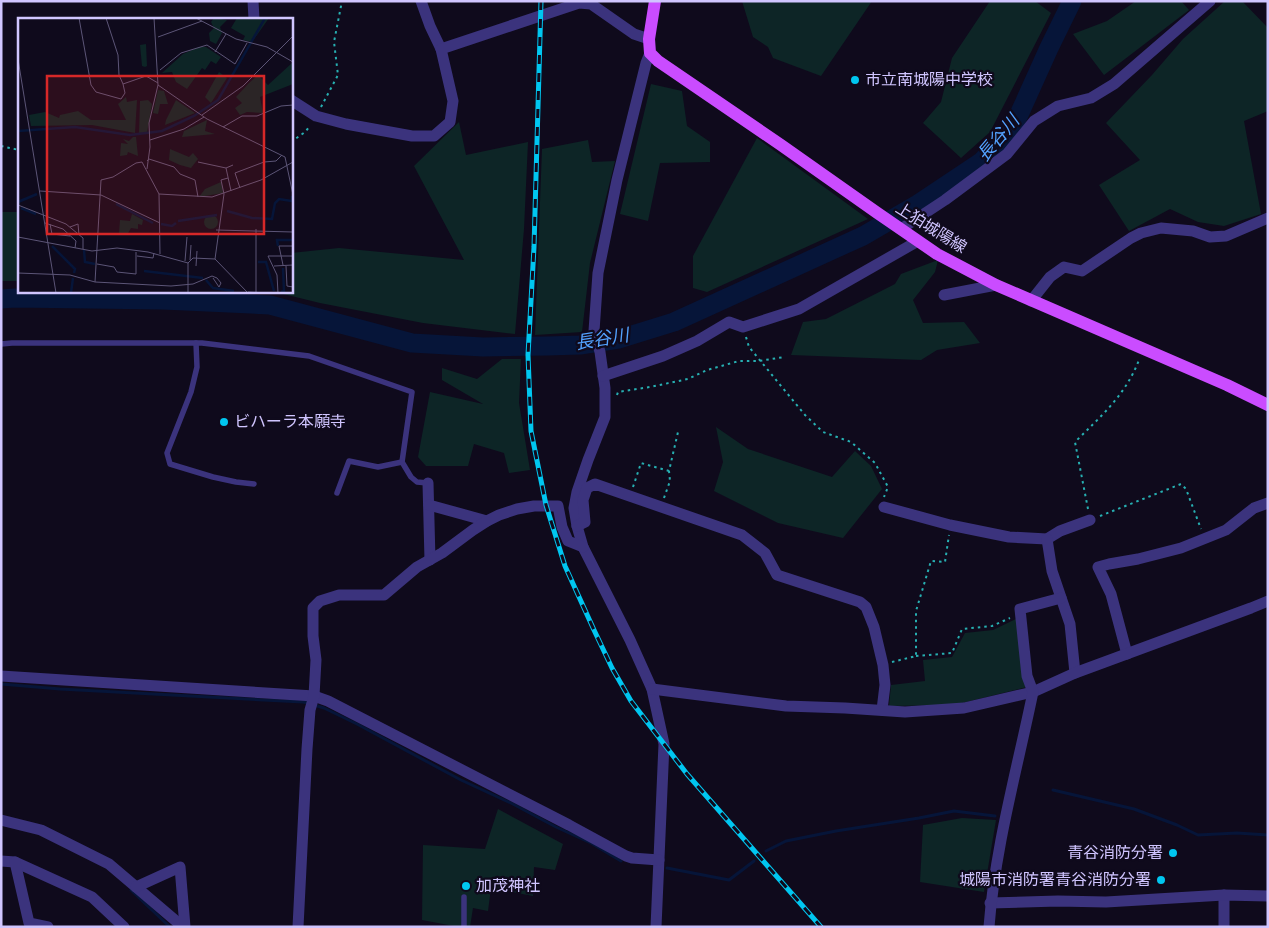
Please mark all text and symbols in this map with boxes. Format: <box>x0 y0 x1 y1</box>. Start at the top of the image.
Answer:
inset map <box>18 18 292 292</box>
place label: 市立南城陽中学校 <box>865 69 993 91</box>
marker: 市立南城陽中学校 <box>849 74 861 86</box>
water label: 長谷川 <box>971 108 1026 166</box>
street label: 上狛城陽線 <box>891 197 971 259</box>
water label: 長谷川 <box>573 323 633 355</box>
place label: ビハーラ本願寺 <box>234 411 346 433</box>
marker: ビハーラ本願寺 <box>218 416 230 428</box>
place label: 青谷消防分署 <box>1067 842 1163 864</box>
marker: 青谷消防分署 <box>1167 847 1179 859</box>
place label: 城陽市消防署青谷消防分署 <box>959 869 1151 891</box>
marker: 城陽市消防署青谷消防分署 <box>1155 874 1167 886</box>
place label: 加茂神社 <box>476 875 540 897</box>
marker: 加茂神社 <box>460 880 472 892</box>

